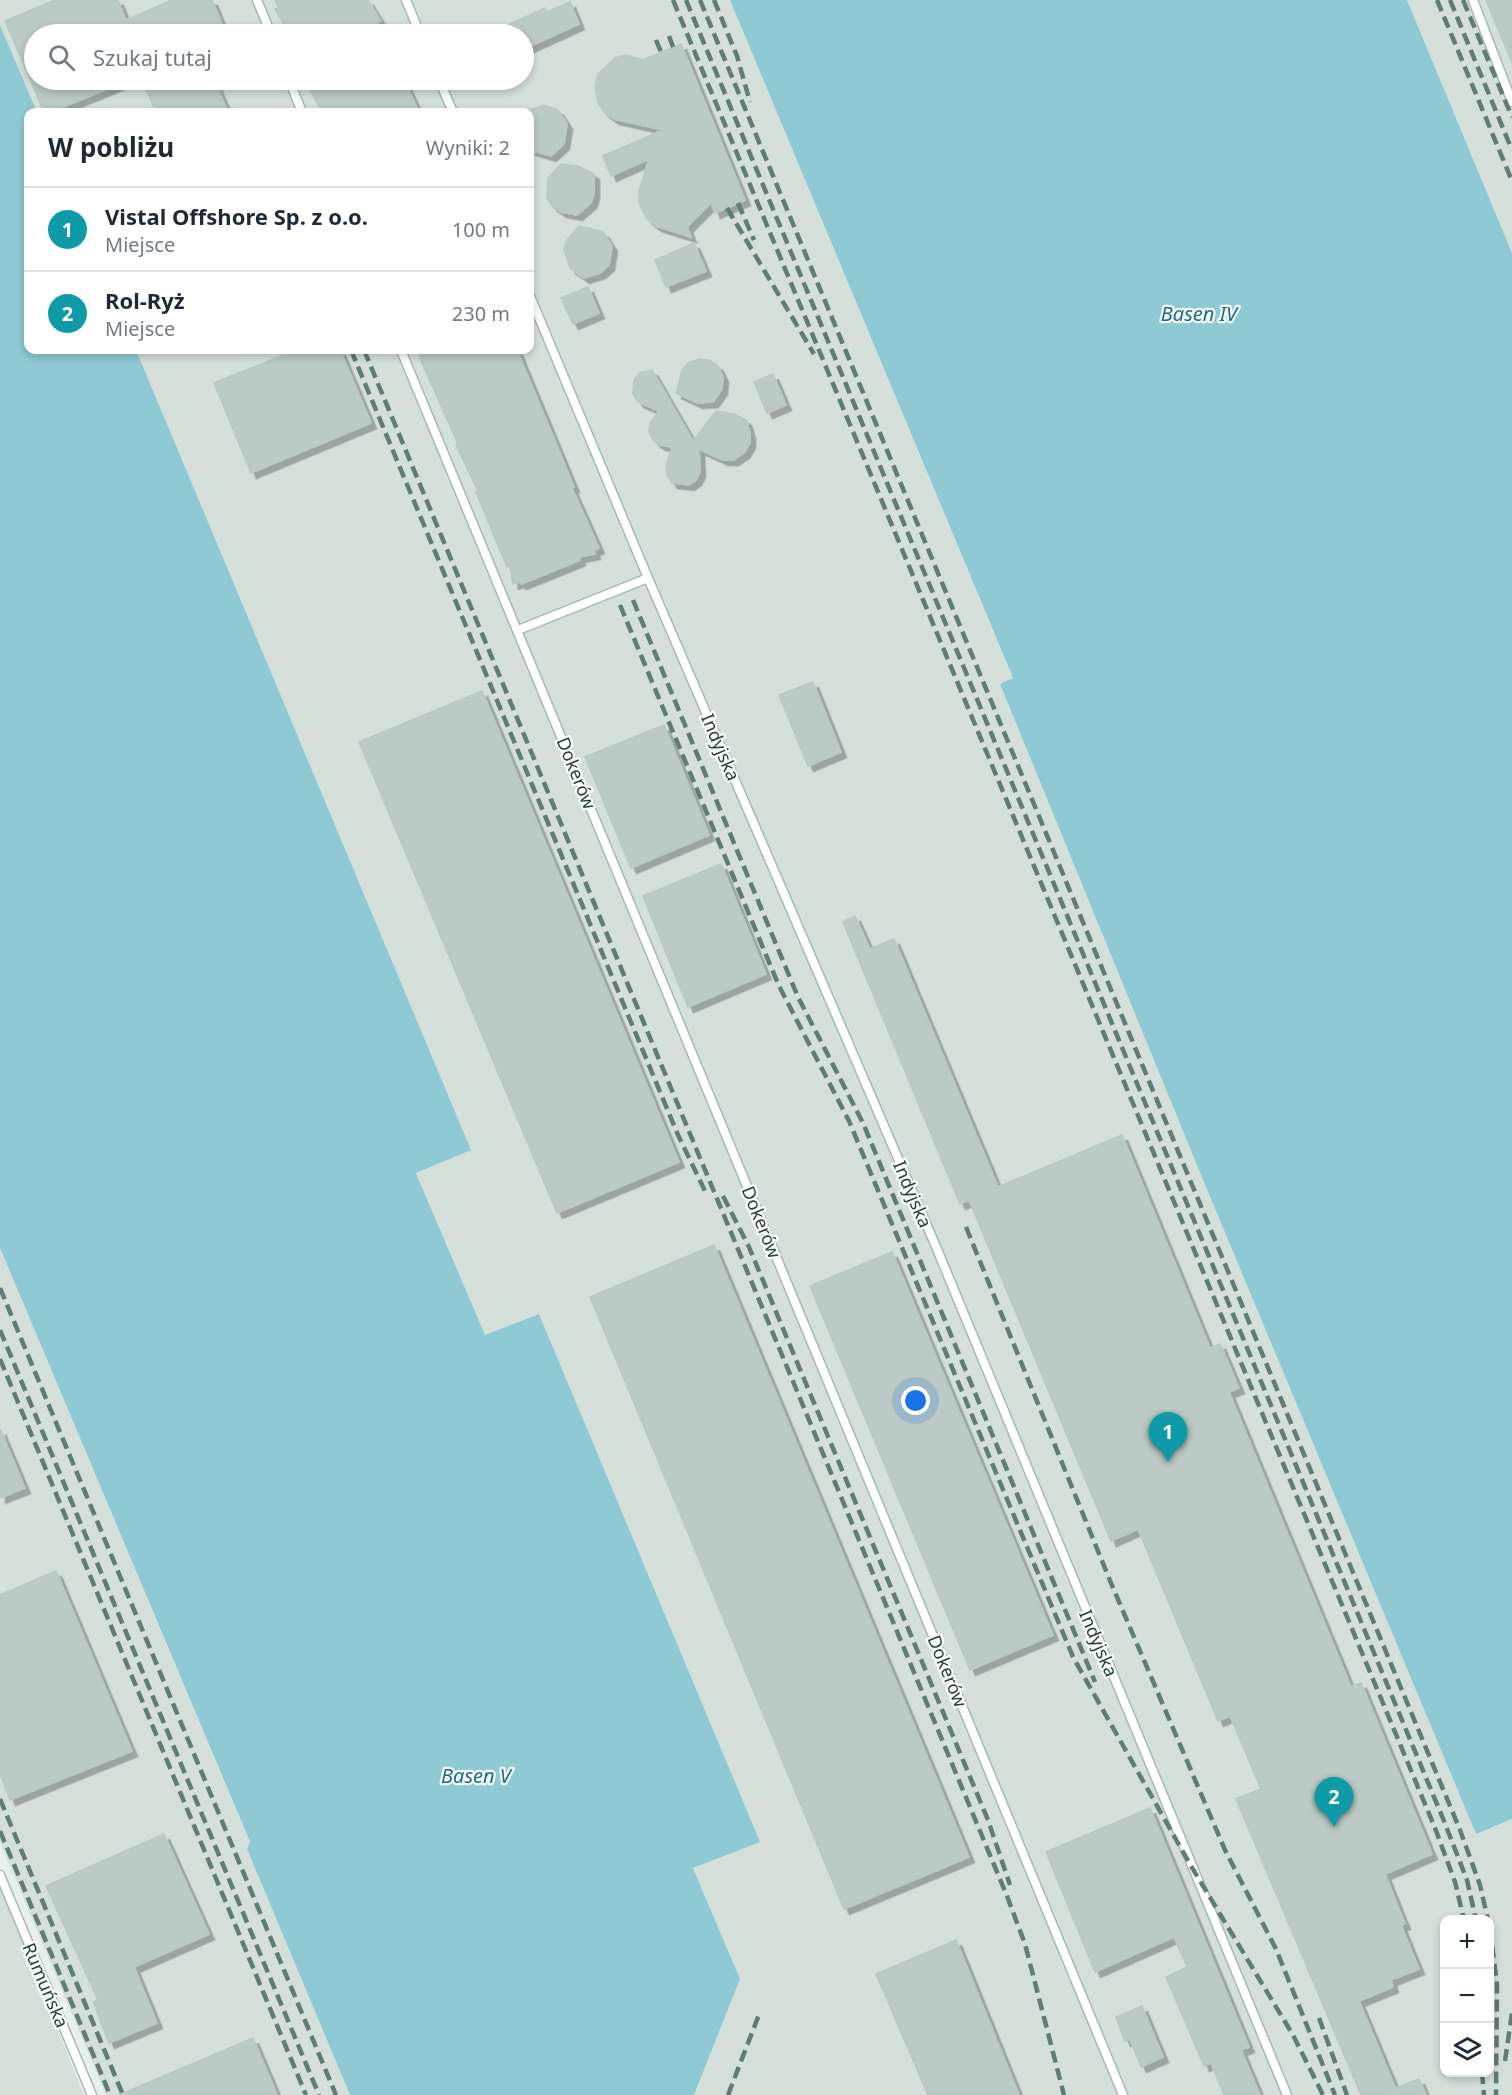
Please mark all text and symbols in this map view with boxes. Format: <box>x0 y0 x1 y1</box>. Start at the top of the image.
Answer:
search box <box>24 24 534 90</box>
icon: search <box>45 41 78 74</box>
text: Szukaj tutaj <box>93 42 212 72</box>
text: W pobliżu <box>48 129 174 165</box>
text: Wyniki: 2 <box>426 134 510 161</box>
text: Vistal Offshore Sp. z o.o. <box>105 201 368 231</box>
text: 1 <box>62 216 73 243</box>
text: 100 m <box>452 216 510 243</box>
text: Miejsce <box>105 231 175 258</box>
text: Rol-Ryż <box>105 285 185 315</box>
text: 2 <box>62 300 73 327</box>
text: 230 m <box>452 300 510 327</box>
water label: Basen IV <box>1161 300 1239 327</box>
text: Miejsce <box>105 315 175 342</box>
street label: Indyjska <box>696 710 746 784</box>
street label: Dokerów <box>552 733 602 813</box>
street label: Indyjska <box>888 1157 938 1231</box>
street label: Dokerów <box>737 1182 787 1262</box>
your location <box>901 1386 930 1415</box>
pin: 1 <box>1148 1412 1188 1462</box>
street label: Indyjska <box>1074 1606 1124 1680</box>
street label: Dokerów <box>923 1631 973 1711</box>
water label: Basen V <box>441 1762 513 1789</box>
pin: 2 <box>1314 1778 1354 1827</box>
map controls <box>1440 1915 1494 2077</box>
button: + <box>1440 1915 1494 1969</box>
street label: Rumuńska <box>17 1939 75 2031</box>
button: − <box>1440 1969 1494 2023</box>
button: layers <box>1440 2023 1494 2077</box>

